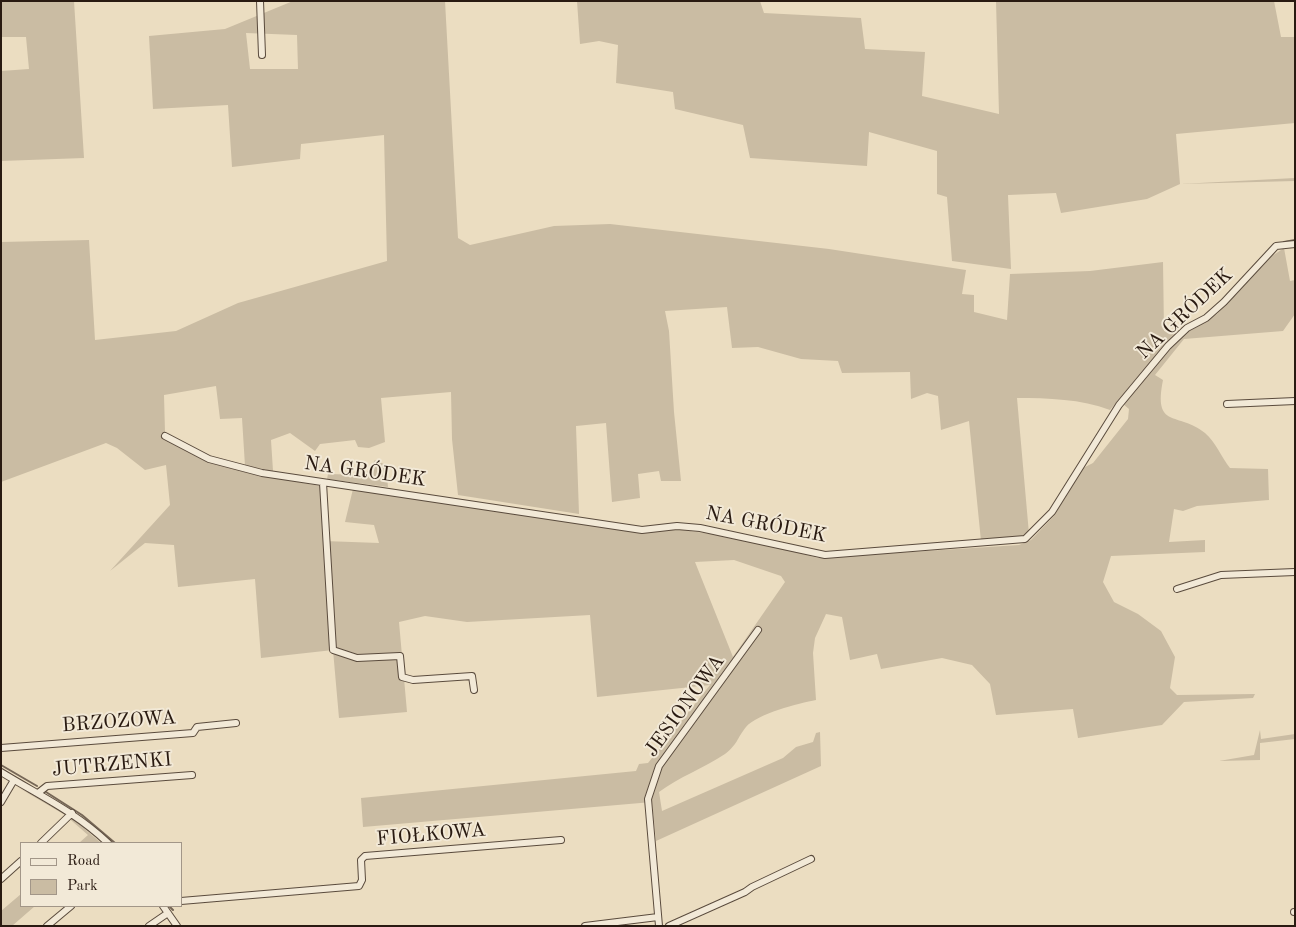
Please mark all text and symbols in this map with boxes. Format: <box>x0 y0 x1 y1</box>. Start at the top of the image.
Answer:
street label: NA GRÓDEK <box>1132 263 1238 365</box>
street label: NA GRÓDEK <box>302 452 428 492</box>
street label: NA GRÓDEK <box>703 501 829 549</box>
street label: JESIONOWA <box>640 650 730 762</box>
street label: BRZOZOWA <box>61 706 177 738</box>
street label: JUTRZENKI <box>51 748 173 782</box>
street label: FIOŁKOWA <box>375 818 487 852</box>
legend <box>20 842 182 907</box>
text: Road <box>67 854 100 869</box>
text: Park <box>67 879 98 894</box>

